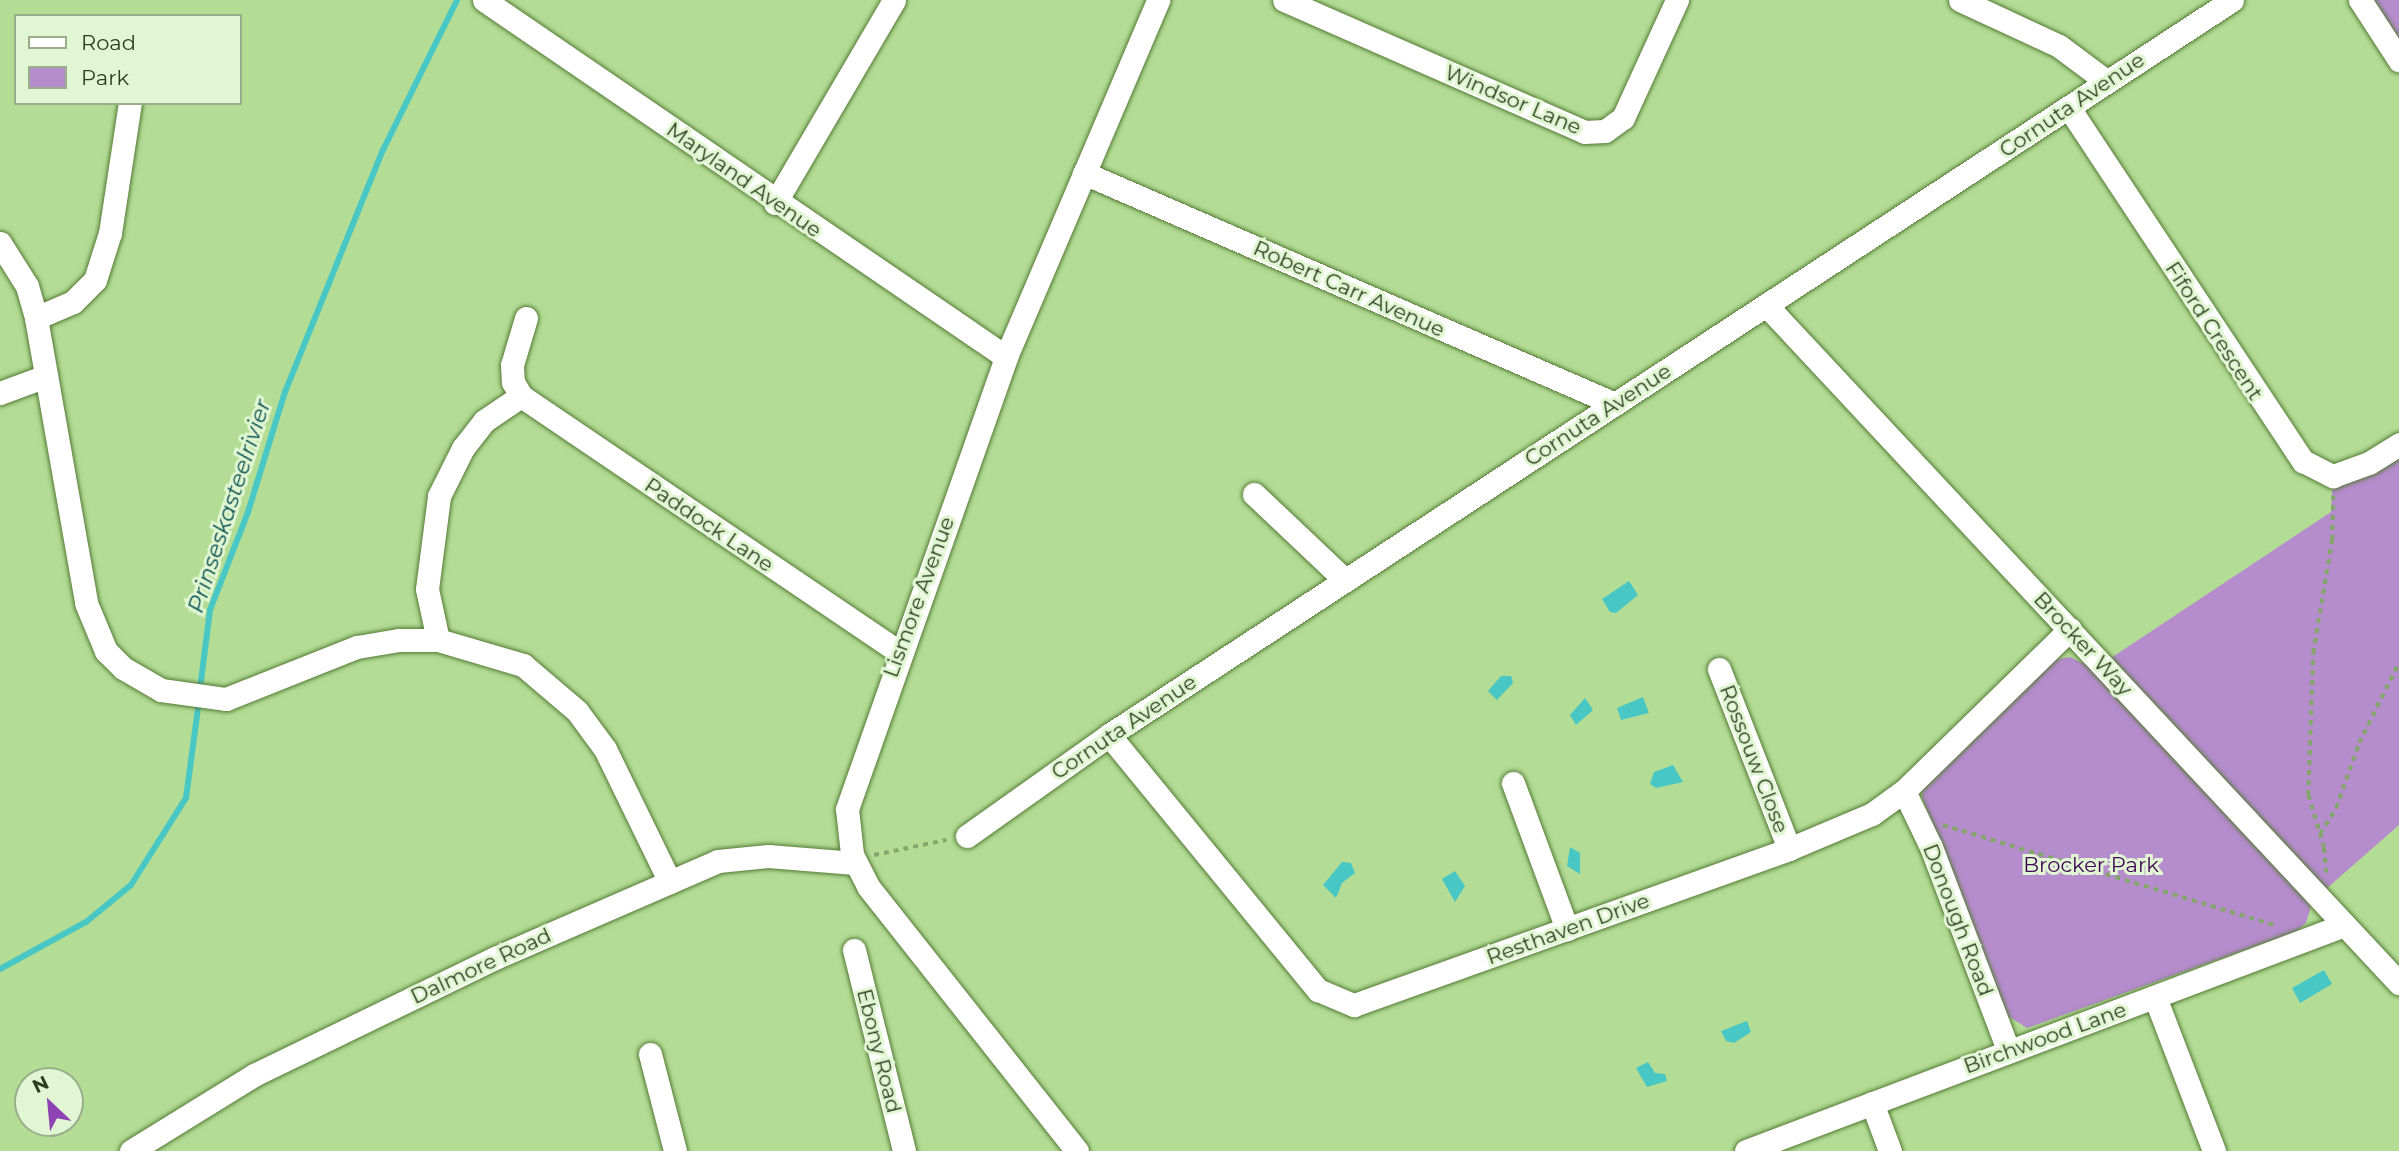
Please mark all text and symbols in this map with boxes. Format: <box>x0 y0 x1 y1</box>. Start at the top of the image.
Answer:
legend <box>14 14 242 105</box>
text: Road <box>81 30 136 55</box>
street label: Cornuta Avenue <box>1995 47 2149 163</box>
street label: Windsor Lane <box>1441 60 1585 140</box>
text: Park <box>81 65 129 90</box>
street label: Maryland Avenue <box>662 117 826 243</box>
street label: Robert Carr Avenue <box>1250 235 1448 343</box>
street label: Fiford Crescent <box>2160 257 2268 405</box>
street label: Cornuta Avenue <box>1520 358 1676 472</box>
water label: Prinseskasteelrivier <box>181 396 277 616</box>
street label: Paddock Lane <box>640 473 778 577</box>
street label: Lismore Avenue <box>878 513 960 681</box>
street label: Brocker Way <box>2028 587 2138 701</box>
street label: Cornuta Avenue <box>1047 669 1201 785</box>
street label: Rossouw Close <box>1714 681 1794 837</box>
street label: Donough Road <box>1917 840 1999 1000</box>
park label: Brocker Park <box>2023 852 2159 878</box>
street label: Resthaven Drive <box>1483 888 1653 970</box>
street label: Dalmore Road <box>407 922 555 1010</box>
street label: Ebony Road <box>851 986 907 1116</box>
street label: Birchwood Lane <box>1960 997 2130 1079</box>
north arrow <box>14 1067 84 1137</box>
text: N <box>29 1071 52 1098</box>

